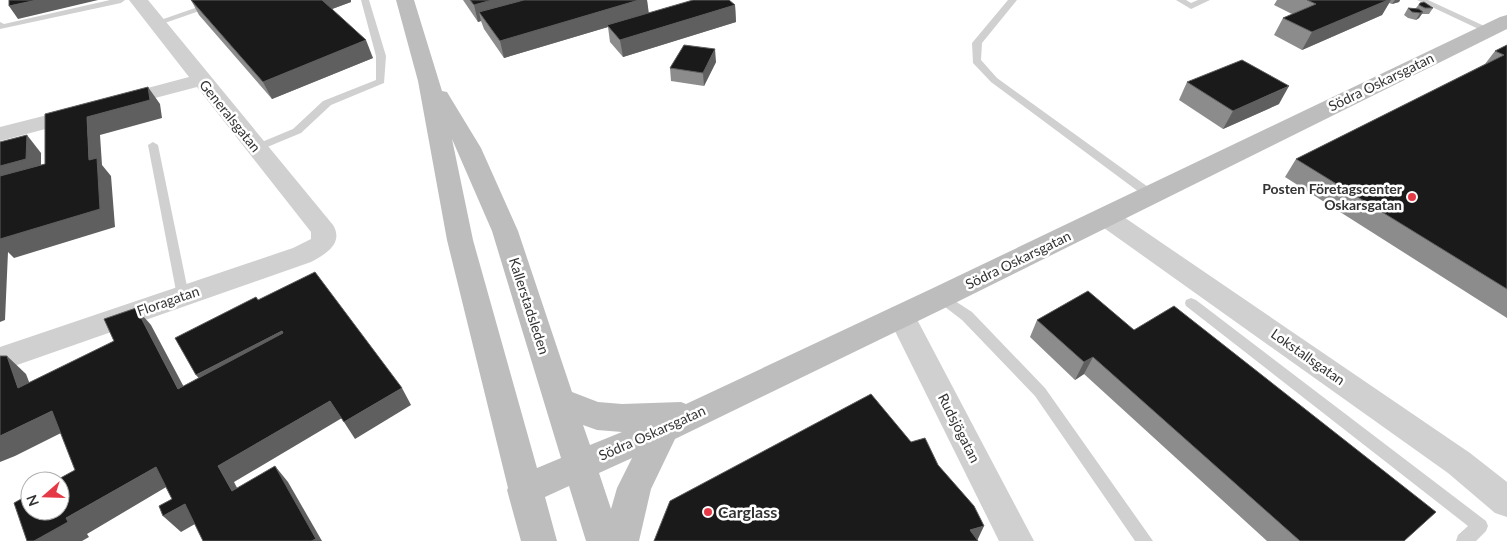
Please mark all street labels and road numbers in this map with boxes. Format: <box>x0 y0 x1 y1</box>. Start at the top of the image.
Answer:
street label: Södra Oskarsgatan <box>1325 49 1436 114</box>
street label: Generalsgatan <box>196 76 265 155</box>
street label: Södra Oskarsgatan <box>962 227 1073 292</box>
street label: Kallerstadsleden <box>506 255 553 356</box>
street label: Floragatan <box>134 282 201 319</box>
street label: Lokstallsgatan <box>1268 325 1349 388</box>
street label: Rudsjögatan <box>935 390 984 465</box>
street label: Södra Oskarsgatan <box>596 401 708 464</box>

